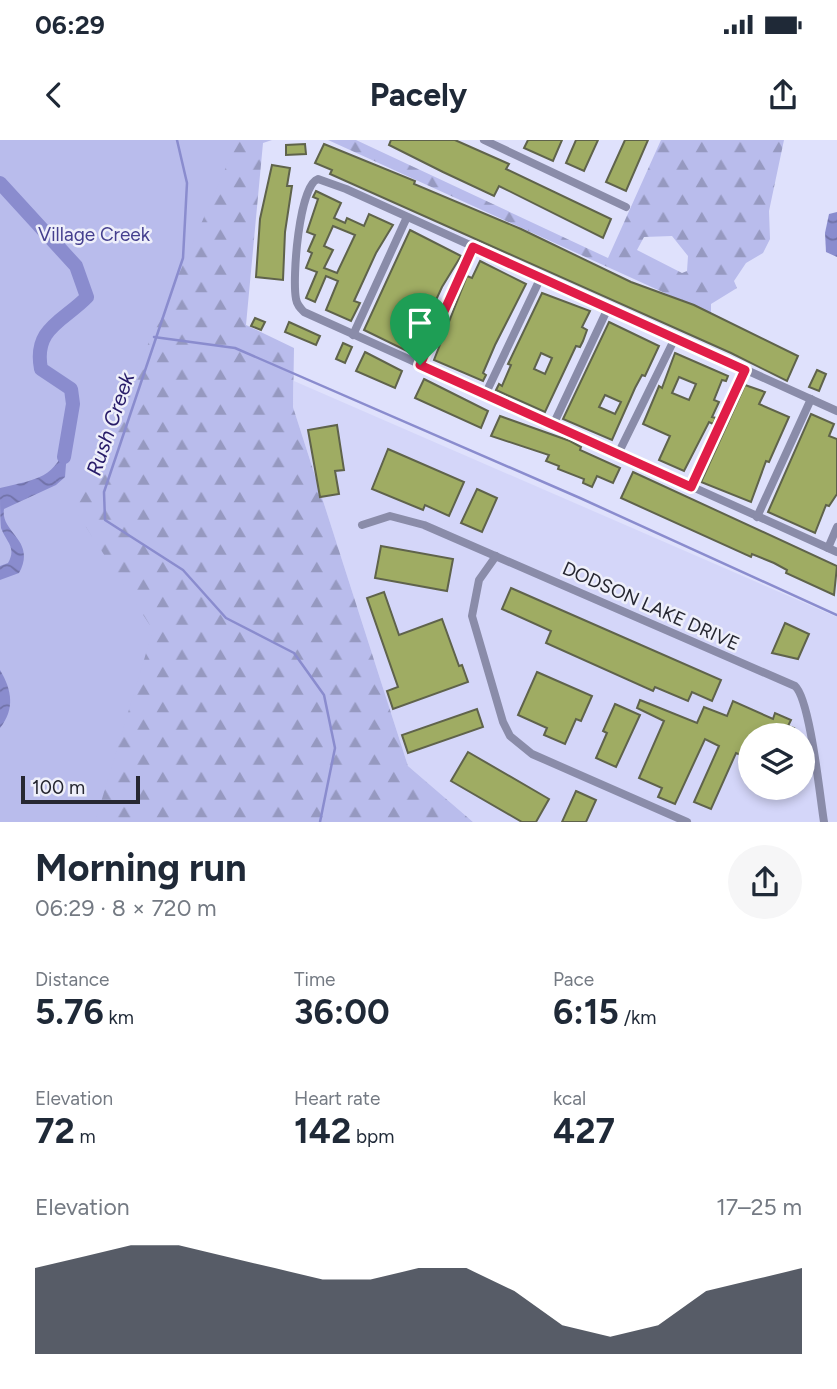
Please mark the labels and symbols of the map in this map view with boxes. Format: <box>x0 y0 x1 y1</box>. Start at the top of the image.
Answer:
park label: Village Creek <box>38 223 151 246</box>
pin <box>390 293 450 365</box>
water label: Rush Creek <box>81 369 140 479</box>
street label: DODSON LAKE DRIVE <box>559 557 743 655</box>
scale bar <box>21 773 140 805</box>

